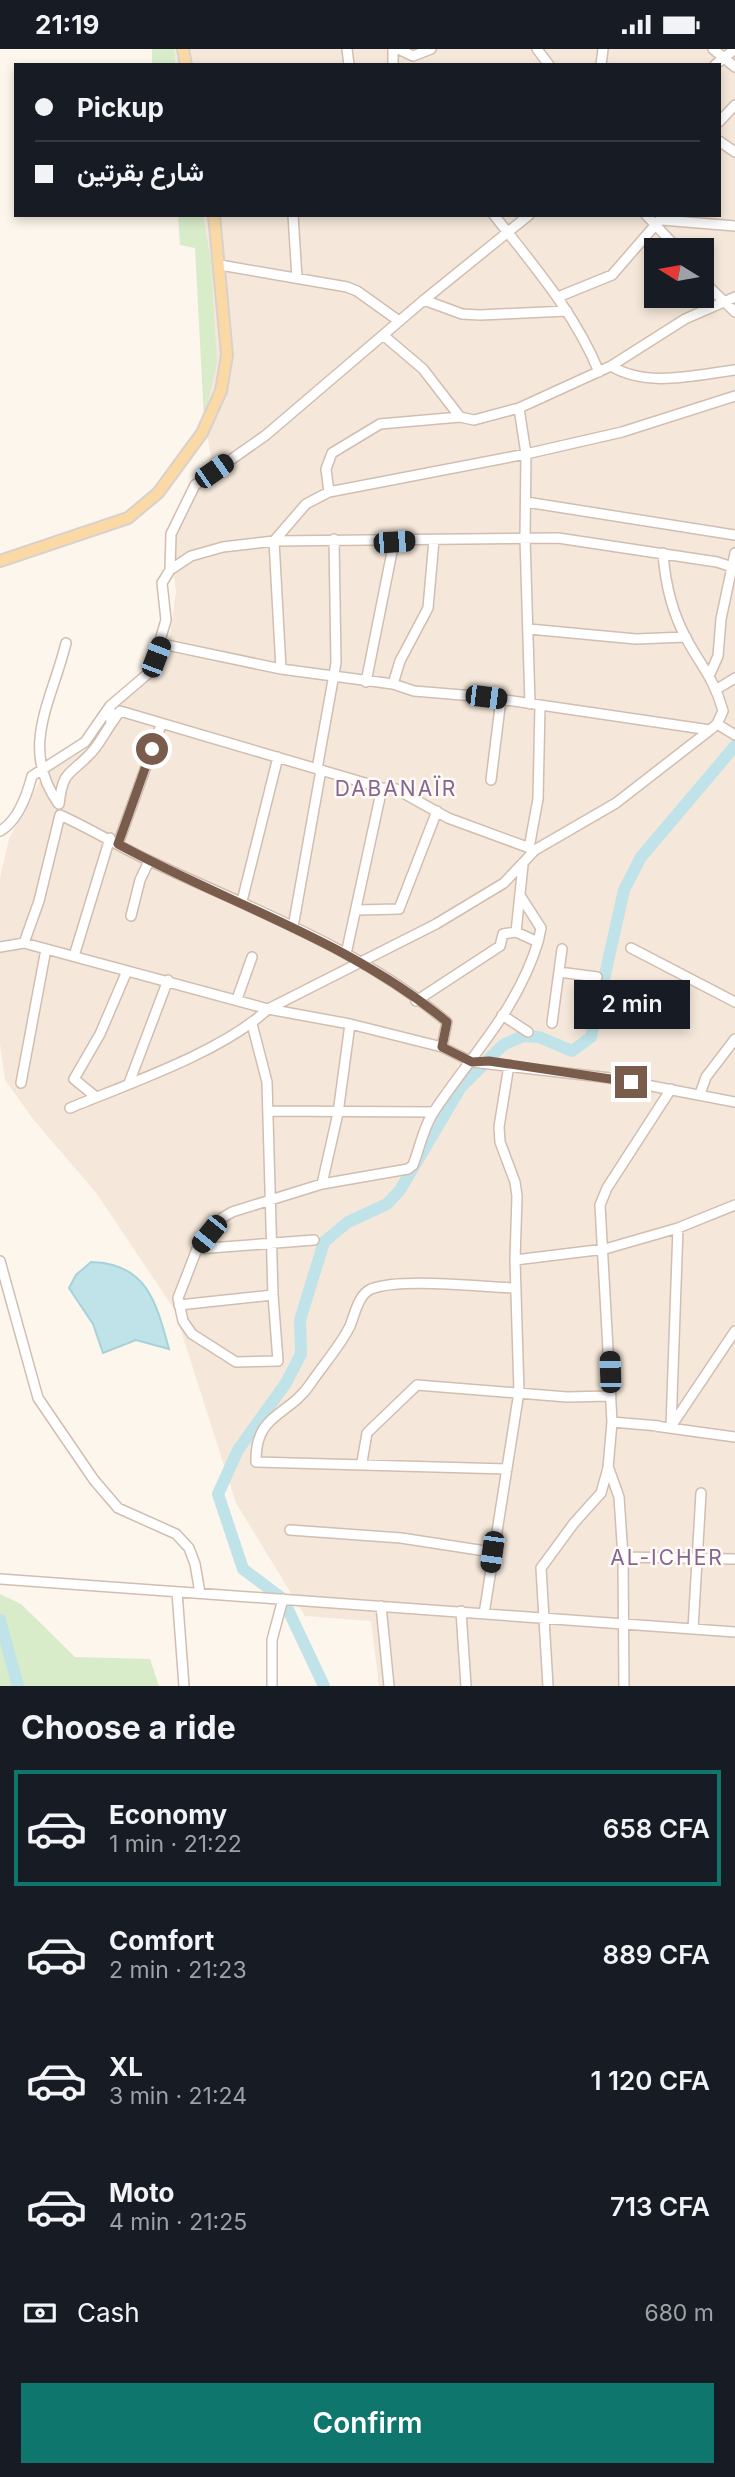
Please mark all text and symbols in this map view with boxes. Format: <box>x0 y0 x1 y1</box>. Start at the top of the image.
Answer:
text: 21:19 <box>35 9 99 40</box>
text: Pickup <box>77 92 164 123</box>
text: شارع بقرتين <box>77 156 204 187</box>
north arrow <box>644 238 714 308</box>
map controls <box>644 238 714 308</box>
car <box>191 450 238 492</box>
car <box>373 530 416 554</box>
car <box>139 634 174 680</box>
car <box>464 684 509 710</box>
route start <box>136 733 168 765</box>
district label: DABANAÏR <box>335 775 457 801</box>
callout: 2 min <box>573 981 689 1030</box>
text: 2 min <box>602 990 662 1018</box>
route end <box>615 1066 647 1098</box>
car <box>188 1211 231 1257</box>
car <box>599 1351 622 1393</box>
car <box>479 1530 506 1574</box>
district label: AL-ICHER <box>610 1545 724 1570</box>
text: Choose a ride <box>21 1708 236 1747</box>
icon: car <box>25 1797 88 1860</box>
text: Economy <box>109 1799 227 1830</box>
text: 658 CFA <box>603 1813 710 1844</box>
text: 1 min · 21:22 <box>109 1830 242 1858</box>
icon: car <box>25 1923 88 1986</box>
text: Comfort <box>109 1925 214 1956</box>
text: 889 CFA <box>603 1939 710 1970</box>
text: 2 min · 21:23 <box>109 1956 247 1984</box>
icon: car <box>25 2049 88 2112</box>
text: XL <box>109 2051 143 2082</box>
text: 1 120 CFA <box>591 2065 710 2096</box>
text: 3 min · 21:24 <box>109 2082 247 2110</box>
icon: car <box>25 2175 88 2238</box>
text: Moto <box>109 2177 174 2208</box>
text: 713 CFA <box>610 2191 710 2222</box>
text: 4 min · 21:25 <box>109 2208 247 2236</box>
icon: cash <box>21 2294 59 2332</box>
text: Cash <box>77 2297 140 2328</box>
text: 680 m <box>644 2299 714 2327</box>
button: Confirm <box>21 2383 714 2463</box>

